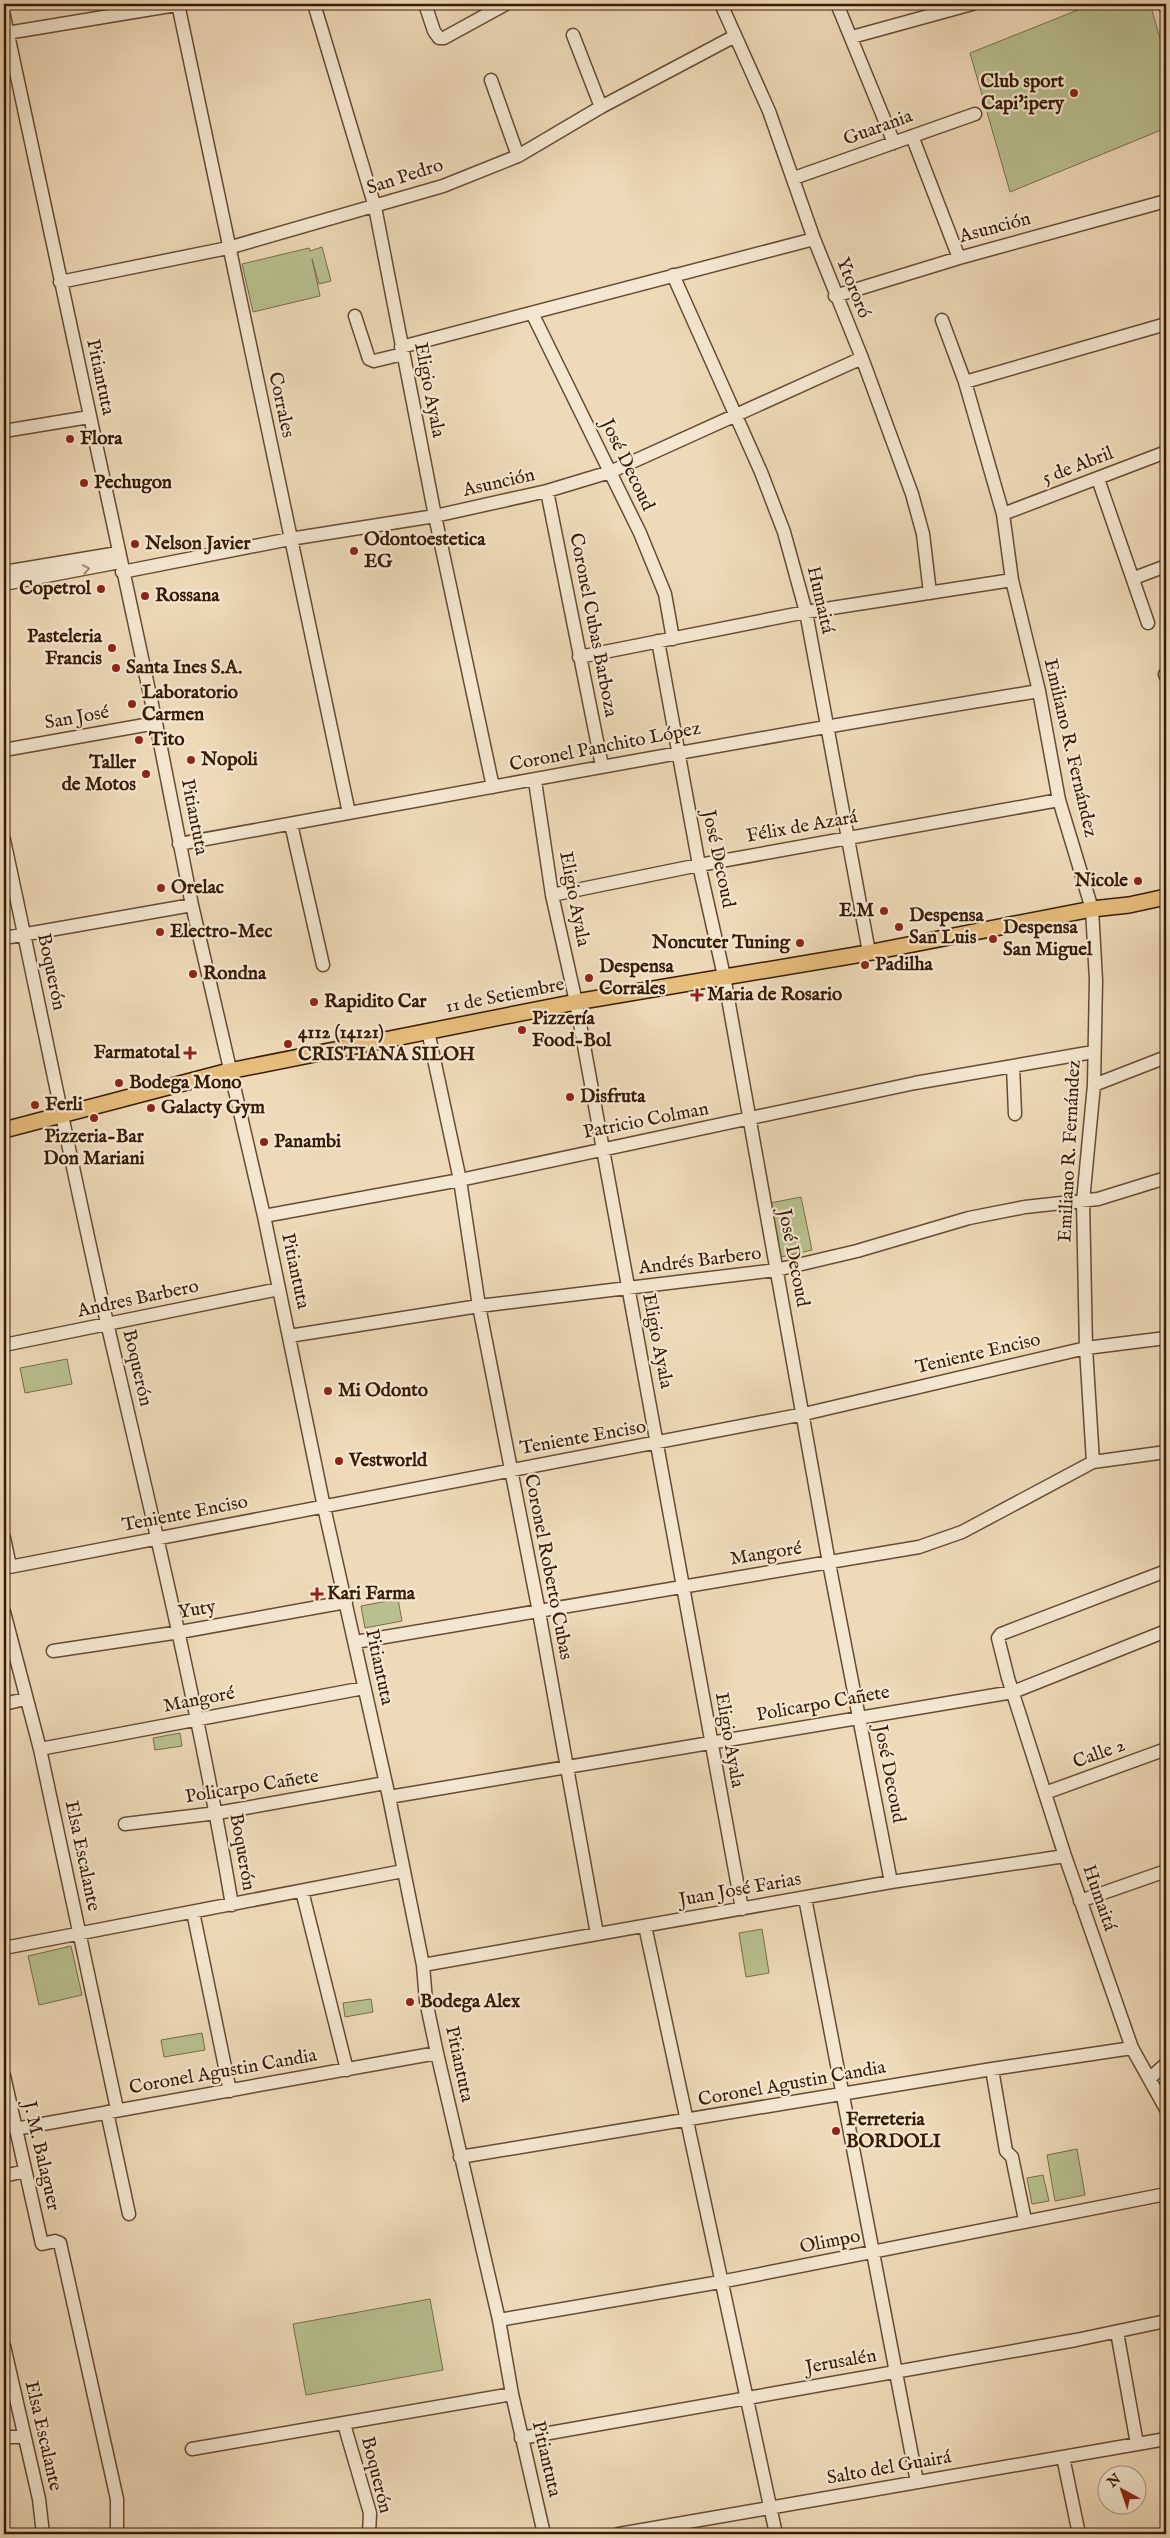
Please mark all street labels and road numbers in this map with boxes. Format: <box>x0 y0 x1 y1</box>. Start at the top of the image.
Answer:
street label: Guarania <box>840 104 917 152</box>
street label: San Pedro <box>364 153 446 201</box>
street label: Asunción <box>956 207 1033 249</box>
street label: Ytororó <box>830 254 876 322</box>
street label: Pitiantuta <box>80 337 120 418</box>
street label: Eligio Ayala <box>408 340 450 440</box>
street label: Corrales <box>262 370 300 440</box>
street label: José Decoud <box>594 413 660 516</box>
street label: 5 de Abril <box>1039 441 1118 491</box>
street label: Asunción <box>460 463 537 503</box>
street label: Coronel Cubas Barboza <box>563 531 623 720</box>
street label: Humaitá <box>801 564 840 637</box>
street label: Emiliano R. Fernández <box>1038 656 1102 840</box>
street label: San José <box>43 700 111 735</box>
street label: Coronel Panchito López <box>507 717 703 777</box>
street label: Pitiantuta <box>175 777 213 858</box>
street label: Félix de Azará <box>745 805 860 849</box>
street label: José Decoud <box>696 806 740 911</box>
street label: Eligio Ayala <box>553 849 595 949</box>
street label: Boquerón <box>31 931 71 1013</box>
street label: 11 de Setiembre <box>444 973 567 1019</box>
street label: Emiliano R. Fernández <box>1053 1059 1087 1243</box>
street label: Patricio Colman <box>581 1097 711 1145</box>
street label: José Decoud <box>771 1205 814 1310</box>
street label: Pitiantuta <box>275 1231 315 1312</box>
street label: Andrés Barbero <box>636 1242 763 1281</box>
street label: Andres Barbero <box>74 1274 201 1324</box>
street label: Eligio Ayala <box>636 1291 678 1391</box>
street label: Boquerón <box>117 1327 157 1409</box>
street label: Teniente Enciso <box>913 1328 1043 1380</box>
street label: Teniente Enciso <box>518 1415 648 1461</box>
street label: Coronel Roberto Cubas <box>518 1472 578 1662</box>
street label: Teniente Enciso <box>120 1490 250 1538</box>
street label: Mangoré <box>728 1536 804 1572</box>
street label: Yuty <box>176 1595 218 1625</box>
street label: Pitiantuta <box>359 1627 399 1708</box>
street label: Policarpo Cañete <box>754 1680 892 1728</box>
street label: Mangoré <box>161 1681 237 1719</box>
street label: Eligio Ayala <box>709 1690 749 1790</box>
street label: José Decoud <box>867 1721 910 1826</box>
street label: Calle 2 <box>1070 1733 1128 1774</box>
street label: Policarpo Cañete <box>184 1765 321 1809</box>
street label: Elsa Escalante <box>59 1799 105 1914</box>
street label: Boquerón <box>223 1811 261 1893</box>
street label: Humaitá <box>1076 1862 1122 1935</box>
street label: Juan José Farias <box>675 1867 803 1913</box>
street label: Pitiantuta <box>439 2024 479 2105</box>
street label: Coronel Agustin Candia <box>127 2044 319 2100</box>
street label: Coronel Agustin Candia <box>696 2056 888 2112</box>
street label: J. M. Balaguer <box>16 2097 65 2213</box>
street label: Olimpo <box>798 2224 862 2260</box>
street label: Jerusalén <box>802 2344 878 2380</box>
street label: Elsa Escalante <box>19 2379 67 2494</box>
street label: Pitiantuta <box>526 2419 567 2500</box>
street label: Boquerón <box>355 2434 397 2516</box>
street label: Salto del Guairá <box>825 2445 954 2491</box>

